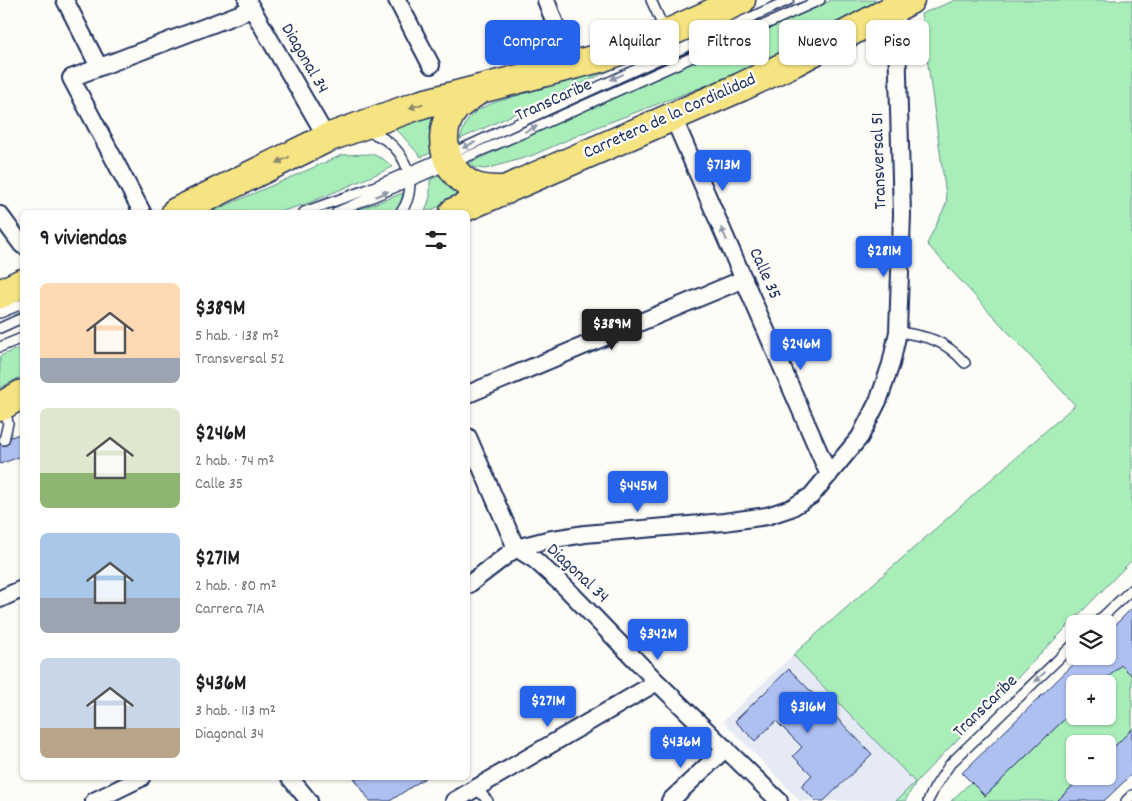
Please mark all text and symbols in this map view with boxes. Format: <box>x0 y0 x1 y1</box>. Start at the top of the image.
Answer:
street label: Diagonal 34 <box>274 19 334 99</box>
chip: Comprar <box>485 20 580 65</box>
chip: Alquilar <box>590 20 679 65</box>
chip: Filtros <box>689 20 769 65</box>
chip: Nuevo <box>779 20 856 65</box>
chip: Piso <box>866 20 929 65</box>
street label: Carretera de la Cordialidad <box>580 68 760 166</box>
street label: TransCaribe <box>512 73 596 129</box>
one-way arrow <box>610 74 624 82</box>
one-way arrow <box>408 102 423 110</box>
street label: Transversal 51 <box>866 112 894 210</box>
one-way arrow <box>524 125 538 133</box>
one-way arrow <box>462 141 476 149</box>
pin: $713M <box>688 150 758 192</box>
text: $713M <box>706 154 740 177</box>
one-way arrow <box>276 156 290 164</box>
one-way arrow <box>375 190 389 198</box>
text: 9 viviendas <box>40 225 127 255</box>
icon: filters <box>422 226 450 254</box>
one-way arrow <box>720 227 728 241</box>
pin: $281M <box>849 236 919 278</box>
text: $281M <box>867 240 901 263</box>
street label: Calle 35 <box>742 244 786 304</box>
text: $389M <box>195 295 245 325</box>
icon: home <box>80 303 140 363</box>
pin: $389M <box>577 308 647 351</box>
text: $389M <box>593 313 631 336</box>
text: 5 hab. · 138 m² <box>195 325 279 348</box>
pin: $246M <box>766 328 836 371</box>
text: $246M <box>782 333 820 356</box>
text: Transversal 52 <box>195 348 285 371</box>
text: $246M <box>195 420 246 450</box>
icon: home <box>80 428 140 488</box>
text: 2 hab. · 74 m² <box>195 450 274 473</box>
pin: $445M <box>603 470 673 513</box>
text: Calle 35 <box>195 473 243 496</box>
text: $445M <box>619 475 657 498</box>
street label: Diagonal 34 <box>540 538 614 610</box>
text: $271M <box>195 545 240 575</box>
icon: home <box>80 553 140 613</box>
text: 2 hab. · 80 m² <box>195 575 277 598</box>
text: Carrera 71A <box>195 598 265 621</box>
map controls <box>1066 615 1116 785</box>
button: layers <box>1066 615 1116 665</box>
pin: $342M <box>623 618 693 661</box>
text: $342M <box>639 623 677 646</box>
text: $436M <box>195 670 246 700</box>
street label: TransCaribe <box>948 670 1024 744</box>
one-way arrow <box>1034 671 1046 683</box>
button: + <box>1066 675 1116 725</box>
icon: home <box>80 678 140 738</box>
pin: $271M <box>513 686 583 728</box>
text: $271M <box>531 690 565 713</box>
pin: $316M <box>773 692 843 734</box>
text: $316M <box>790 696 826 719</box>
text: 3 hab. · 113 m² <box>195 700 276 723</box>
text: Diagonal 34 <box>195 723 264 746</box>
pin: $436M <box>646 726 716 769</box>
text: $436M <box>661 731 701 754</box>
button: − <box>1066 735 1116 785</box>

